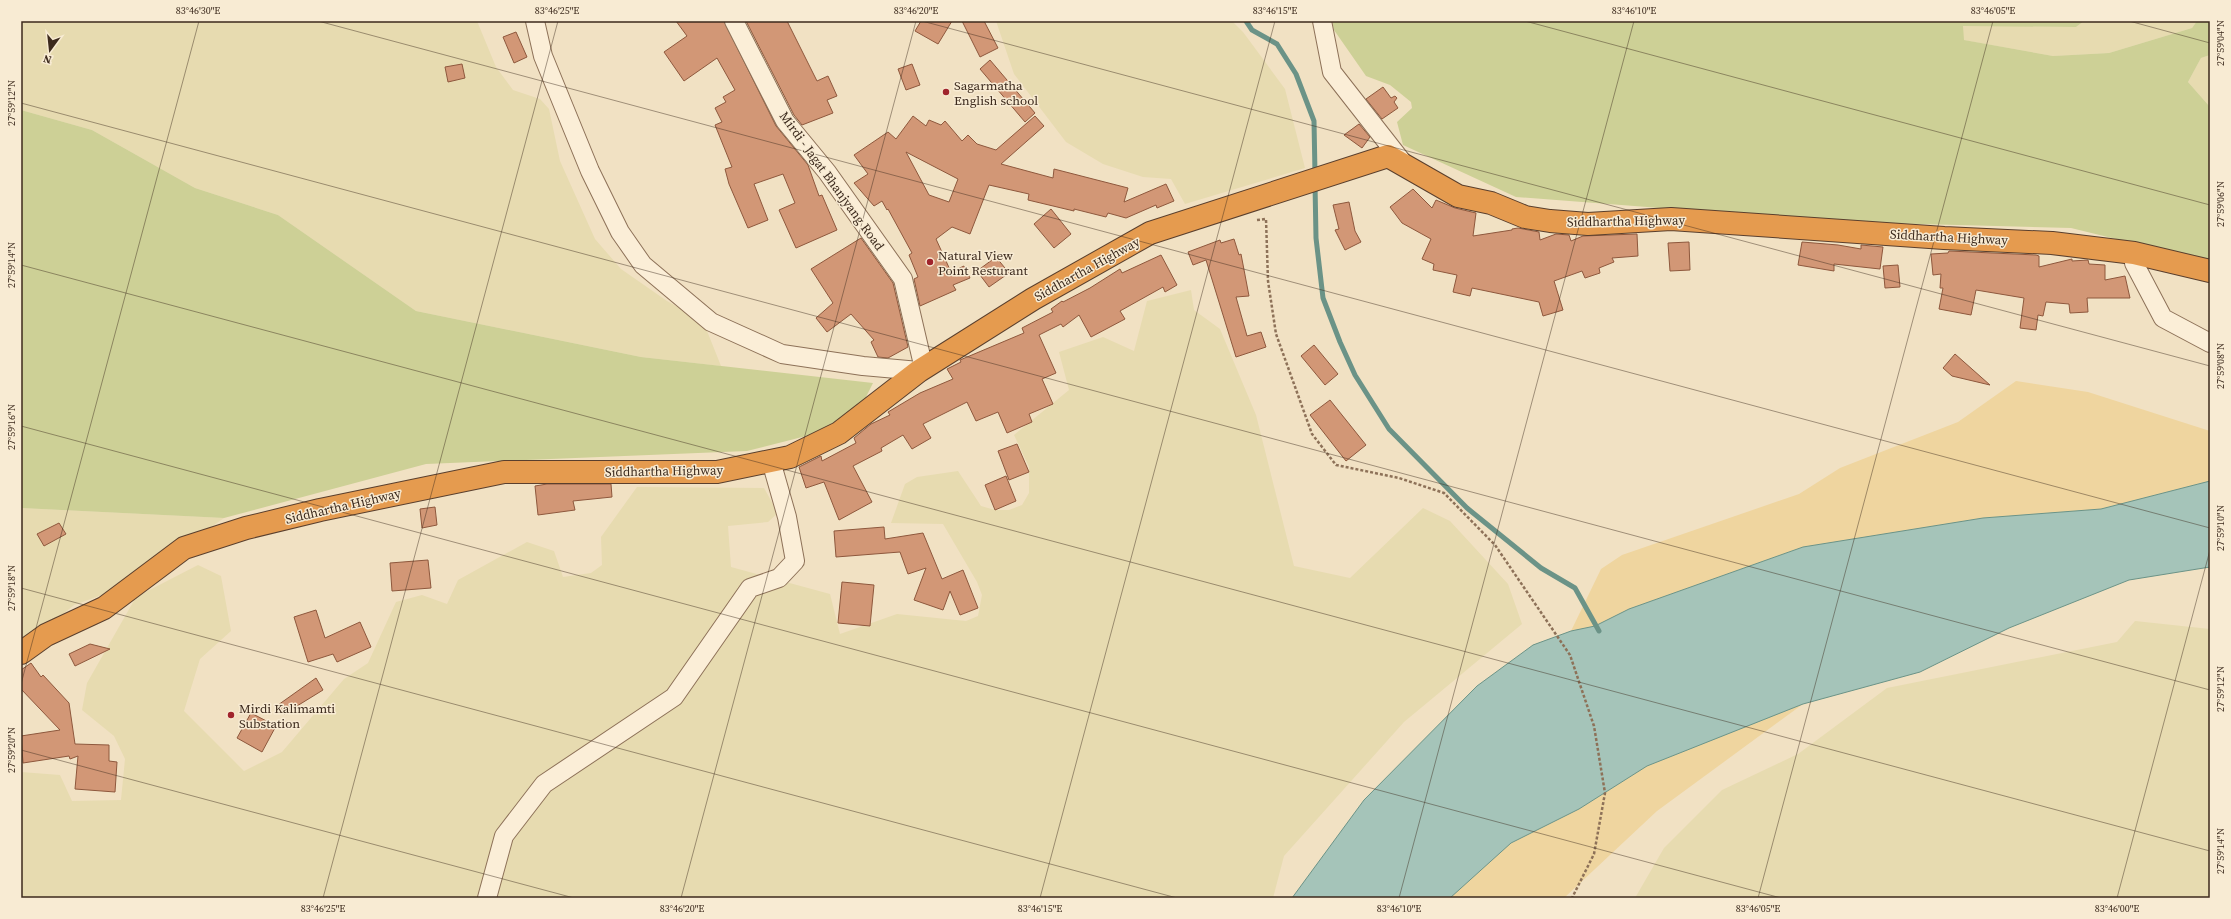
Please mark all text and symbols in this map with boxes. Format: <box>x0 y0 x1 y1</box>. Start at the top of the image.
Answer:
text: 83°46'30"E <box>176 4 220 17</box>
text: 83°46'25"E <box>535 4 579 17</box>
text: 83°46'20"E <box>894 4 938 17</box>
text: 83°46'15"E <box>1253 4 1297 17</box>
text: 83°46'10"E <box>1612 4 1656 17</box>
text: 83°46'05"E <box>1971 4 2015 17</box>
text: 27°59'04"N <box>2214 20 2227 66</box>
north arrow <box>30 30 70 70</box>
text: N <box>42 51 53 67</box>
place label: Sagarmatha English school <box>954 77 1038 109</box>
text: 27°59'12"N <box>5 80 18 126</box>
marker: Sagarmatha English school <box>941 87 951 97</box>
street label: Mirdi - Jagat Bhanjyang Road <box>776 108 889 254</box>
text: 27°59'06"N <box>2214 181 2227 227</box>
street label: Siddhartha Highway <box>1567 211 1686 231</box>
street label: Siddhartha Highway <box>1890 225 2009 249</box>
street label: Siddhartha Highway <box>1031 233 1143 305</box>
text: 27°59'14"N <box>5 242 18 288</box>
place label: Natural View Point Resturant <box>938 247 1029 279</box>
marker: Natural View Point Resturant <box>925 257 935 267</box>
text: 27°59'08"N <box>2214 343 2227 389</box>
text: 27°59'16"N <box>5 404 18 450</box>
street label: Siddhartha Highway <box>605 461 724 481</box>
street label: Siddhartha Highway <box>284 484 403 528</box>
text: 27°59'10"N <box>2214 505 2227 551</box>
text: 27°59'18"N <box>5 565 18 611</box>
text: 27°59'12"N <box>2214 666 2227 712</box>
place label: Mirdi Kalimamti Substation <box>239 700 335 732</box>
marker: Mirdi Kalimamti Substation <box>226 710 236 720</box>
text: 27°59'20"N <box>5 727 18 773</box>
text: 27°59'14"N <box>2214 828 2227 874</box>
text: 83°46'25"E <box>301 902 345 915</box>
text: 83°46'20"E <box>660 902 704 915</box>
text: 83°46'15"E <box>1018 902 1062 915</box>
text: 83°46'10"E <box>1377 902 1421 915</box>
text: 83°46'05"E <box>1736 902 1780 915</box>
text: 83°46'00"E <box>2095 902 2139 915</box>

